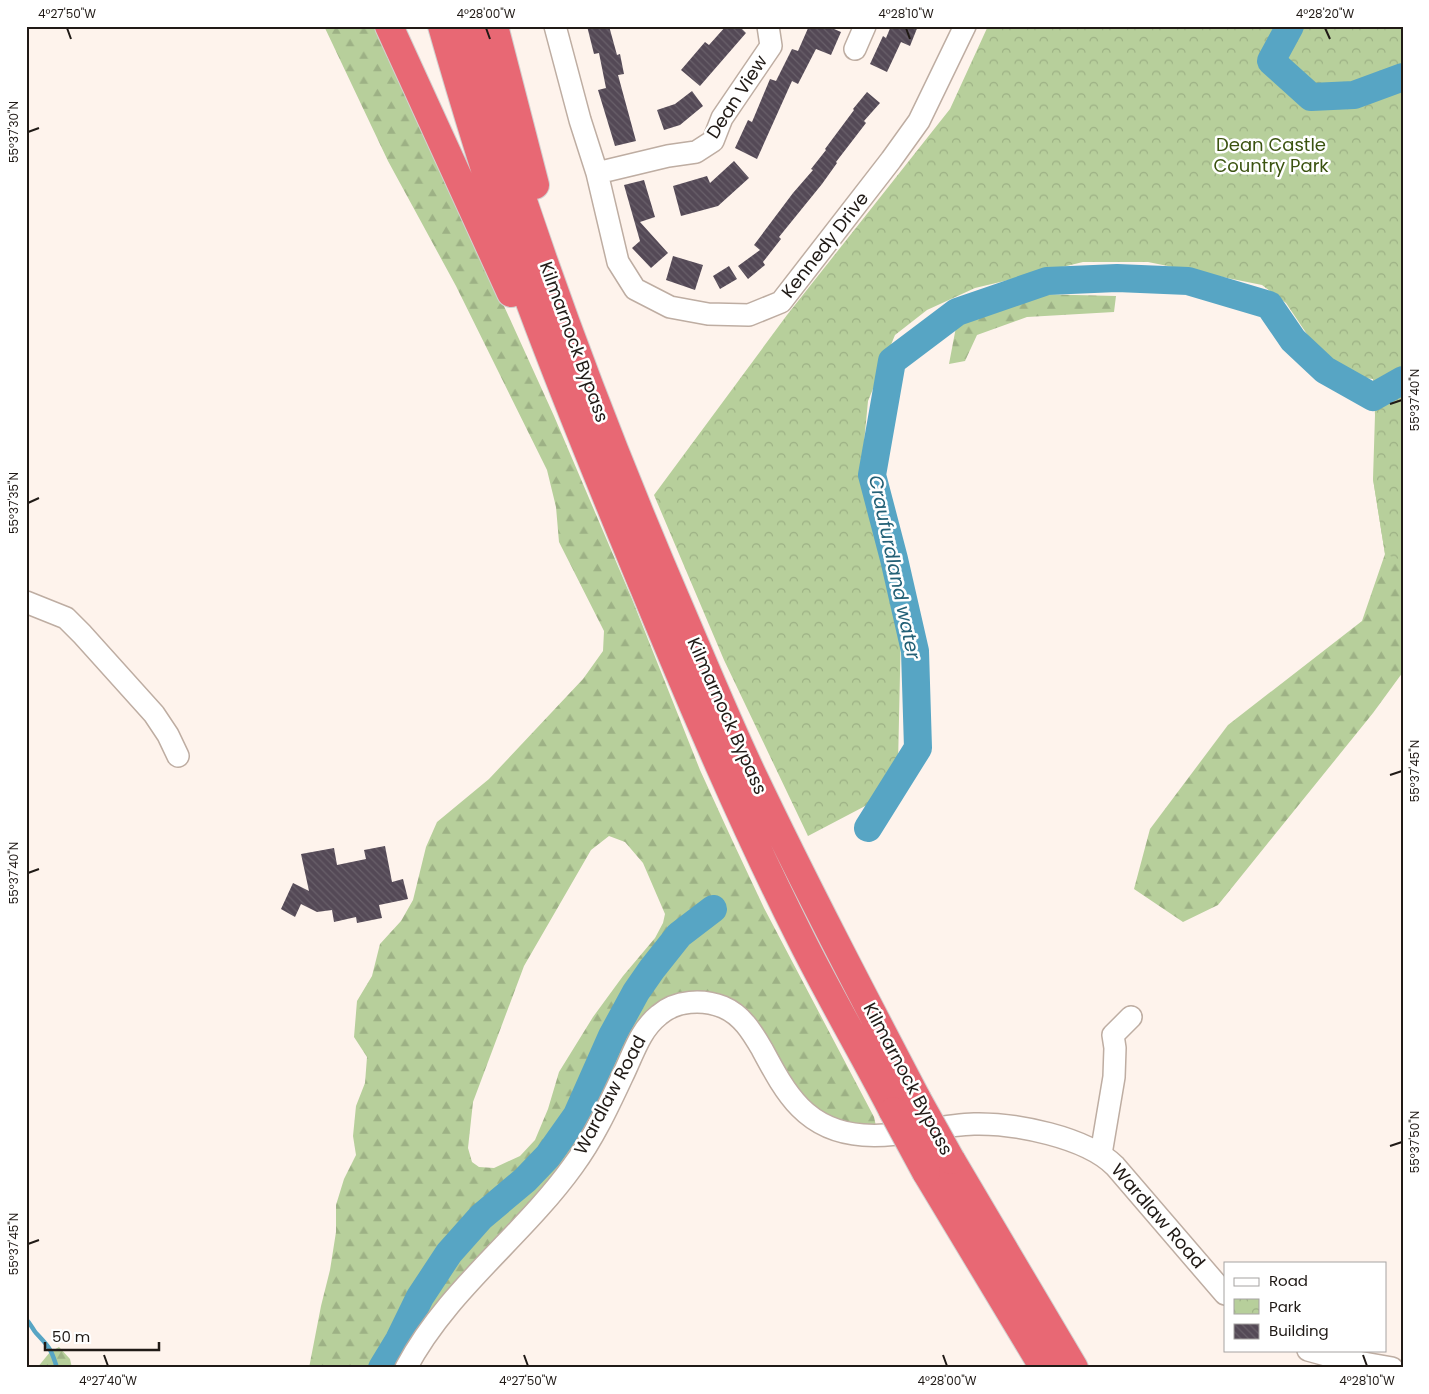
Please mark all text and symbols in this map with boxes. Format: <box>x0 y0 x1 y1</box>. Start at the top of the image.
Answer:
text: 4°27'50"W <box>38 5 96 22</box>
text: 4°28'00"W <box>456 5 516 22</box>
text: 4°28'10"W <box>878 5 934 22</box>
text: 4°28'20"W <box>1296 5 1355 22</box>
street label: Dean View <box>700 50 773 143</box>
text: 55°37'30"N <box>5 101 22 163</box>
park label: Dean Castle Country Park <box>1213 132 1329 178</box>
street label: Kennedy Drive <box>775 186 874 303</box>
street label: Kilmarnock Bypass <box>534 258 615 426</box>
text: 55°37'40"N <box>1406 369 1423 431</box>
text: 55°37'35"N <box>5 472 22 534</box>
water label: Craufurdland water <box>862 473 927 662</box>
street label: Kilmarnock Bypass <box>682 633 773 798</box>
text: 55°37'45"N <box>1406 740 1423 802</box>
text: 55°37'40"N <box>5 842 22 904</box>
street label: Kilmarnock Bypass <box>858 998 959 1159</box>
street label: Wardlaw Road <box>568 1031 651 1159</box>
text: 55°37'50"N <box>1406 1111 1423 1173</box>
street label: Wardlaw Road <box>1106 1158 1211 1274</box>
text: 55°37'45"N <box>5 1213 22 1275</box>
legend <box>1224 1262 1386 1352</box>
text: Road <box>1269 1270 1308 1291</box>
text: Park <box>1269 1296 1301 1317</box>
scale bar <box>45 1319 159 1351</box>
text: Building <box>1269 1320 1329 1341</box>
text: 50 m <box>52 1326 90 1347</box>
text: 4°27'40"W <box>79 1372 137 1389</box>
text: 4°27'50"W <box>499 1372 557 1389</box>
text: 4°28'00"W <box>917 1372 977 1389</box>
text: 4°28'10"W <box>1339 1372 1395 1389</box>

